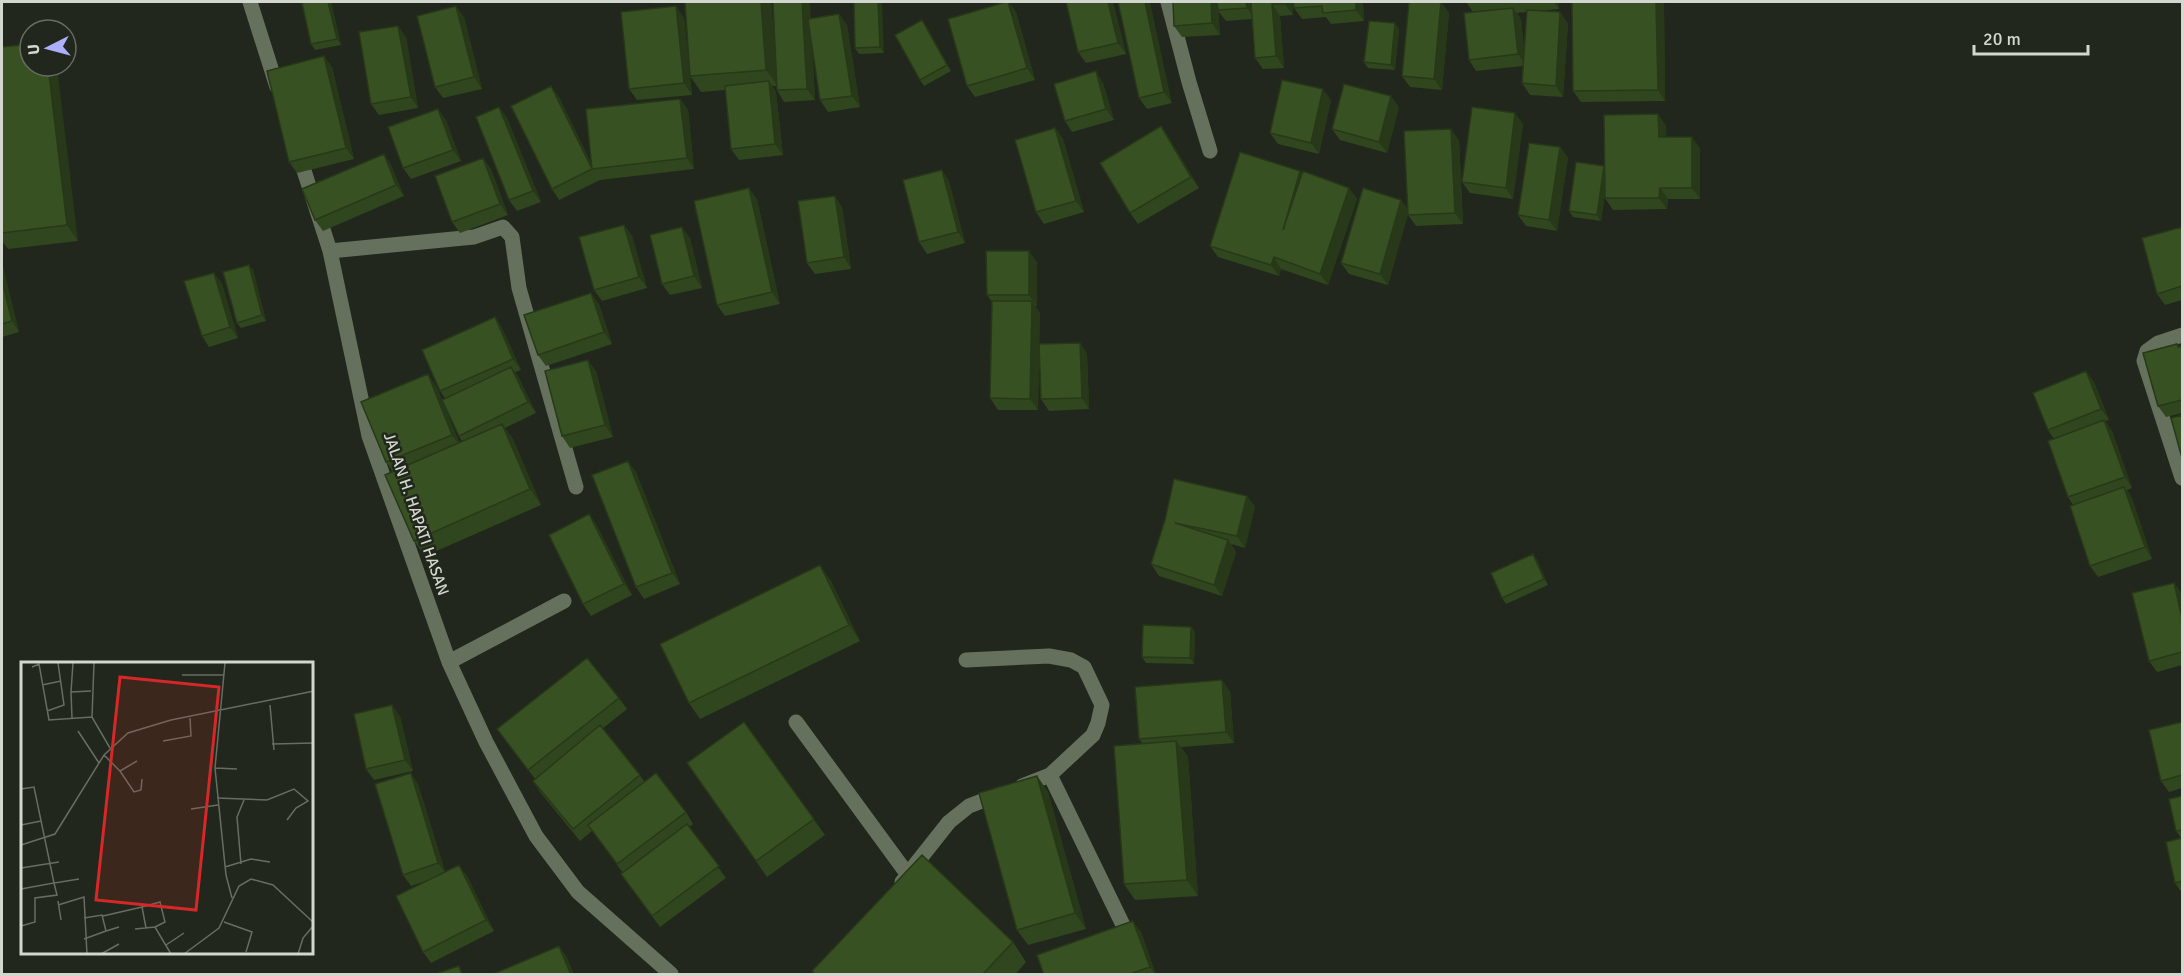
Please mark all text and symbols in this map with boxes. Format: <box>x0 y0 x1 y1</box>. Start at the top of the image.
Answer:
north arrow <box>18 18 78 78</box>
scale bar <box>1974 18 2088 56</box>
text: 20 m <box>1983 28 2021 50</box>
text: U <box>24 43 45 56</box>
street label: JALAN H. HAPATI HASAN <box>379 430 453 598</box>
inset map <box>21 662 314 955</box>

